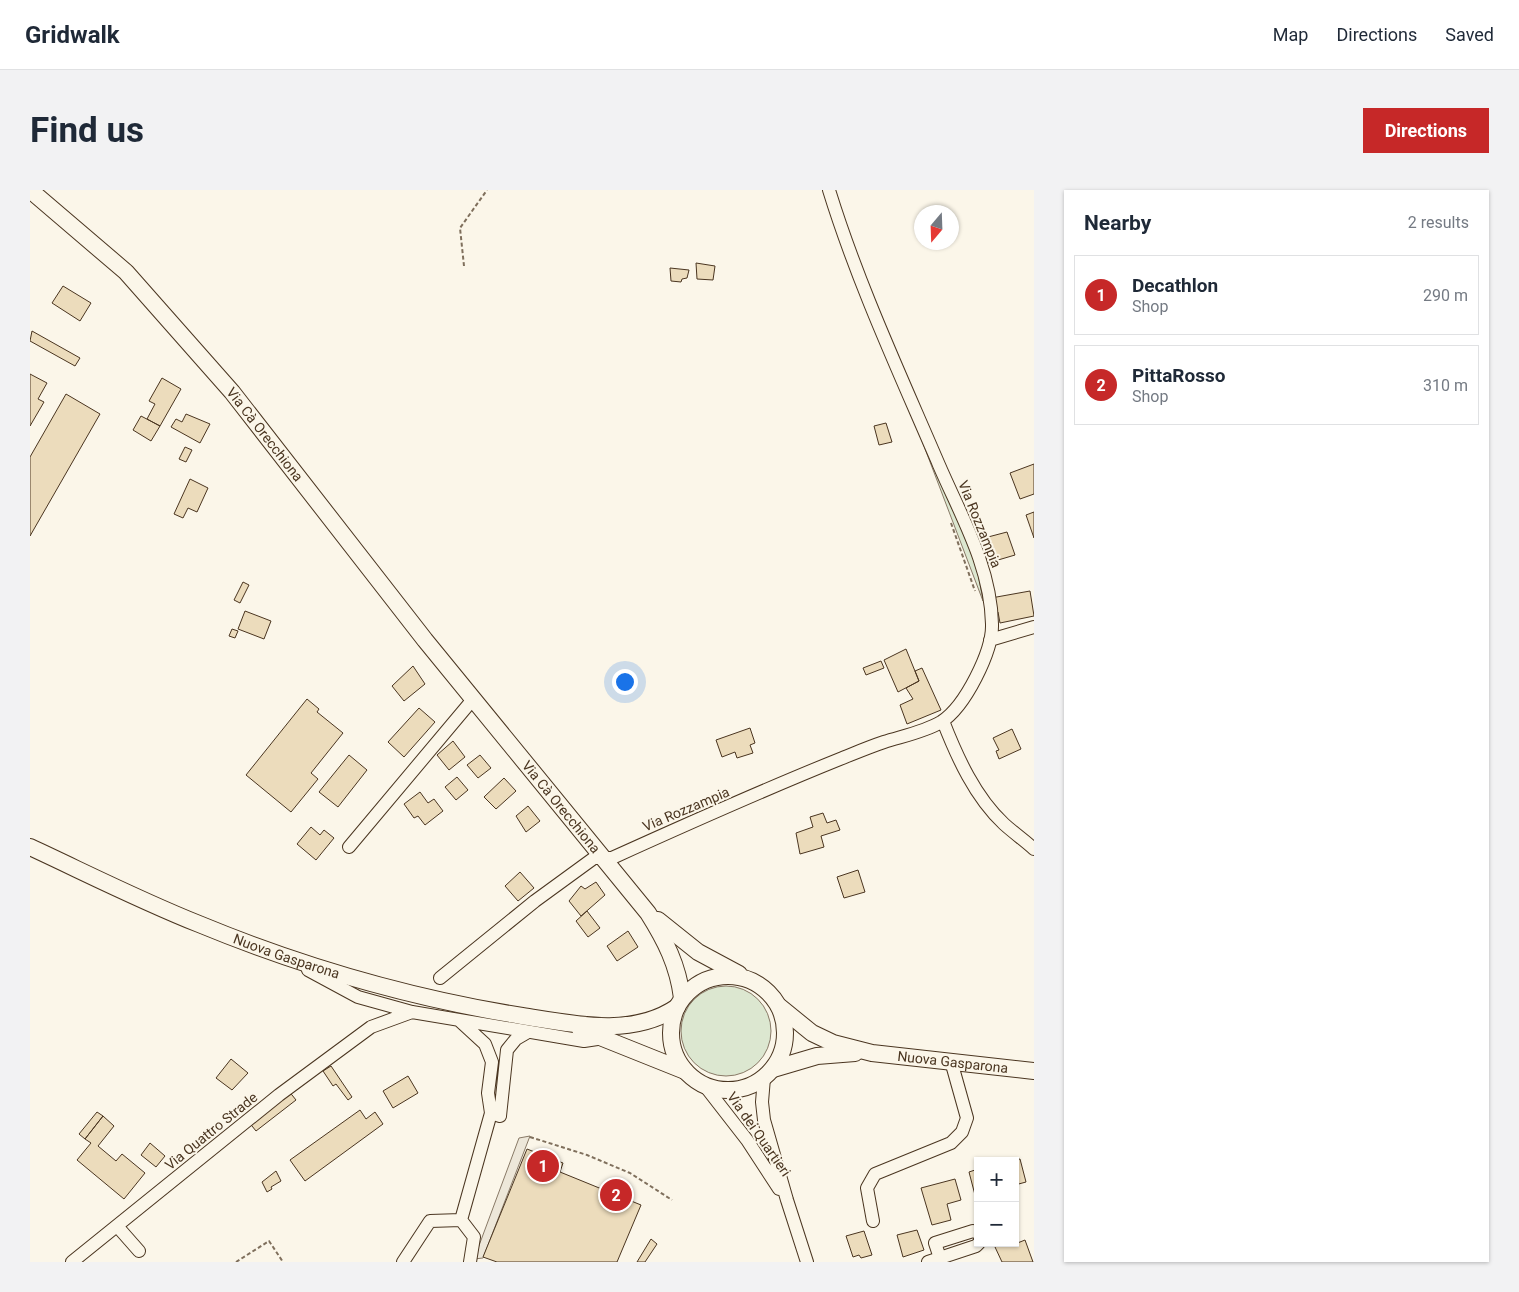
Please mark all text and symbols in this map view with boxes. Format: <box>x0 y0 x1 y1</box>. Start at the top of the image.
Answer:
text: Gridwalk <box>25 21 120 49</box>
text: Map <box>1273 24 1308 45</box>
text: Directions <box>1336 24 1417 45</box>
text: Saved <box>1445 24 1494 45</box>
button: Directions <box>1363 108 1489 153</box>
text: Find us <box>30 110 144 151</box>
north arrow <box>914 205 959 250</box>
text: Nearby <box>1084 211 1151 235</box>
text: 2 results <box>1408 213 1469 232</box>
text: Decathlon <box>1132 274 1218 297</box>
text: 1 <box>1096 286 1106 305</box>
text: 290 m <box>1423 286 1468 305</box>
text: Shop <box>1132 297 1168 316</box>
text: PittaRosso <box>1132 364 1225 387</box>
text: 2 <box>1096 376 1106 395</box>
text: 310 m <box>1423 376 1468 395</box>
street label: Via Cà Orecchiona <box>223 384 306 484</box>
text: Shop <box>1132 387 1168 406</box>
street label: Via Rozzampia <box>955 478 1005 570</box>
your location <box>612 669 638 695</box>
street label: Via Cà Orecchiona <box>519 757 604 856</box>
street label: Via Rozzampia <box>640 784 732 834</box>
street label: Nuova Gasparona <box>231 930 342 982</box>
street label: Nuova Gasparona <box>897 1048 1009 1076</box>
street label: Via Quattro Strade <box>162 1089 260 1173</box>
street label: Via dei Quartieri <box>724 1089 794 1179</box>
pin: 1 <box>527 1147 559 1185</box>
map controls <box>974 1157 1019 1247</box>
button: + <box>974 1157 1019 1202</box>
pin: 2 <box>600 1176 632 1214</box>
button: − <box>974 1202 1019 1247</box>

